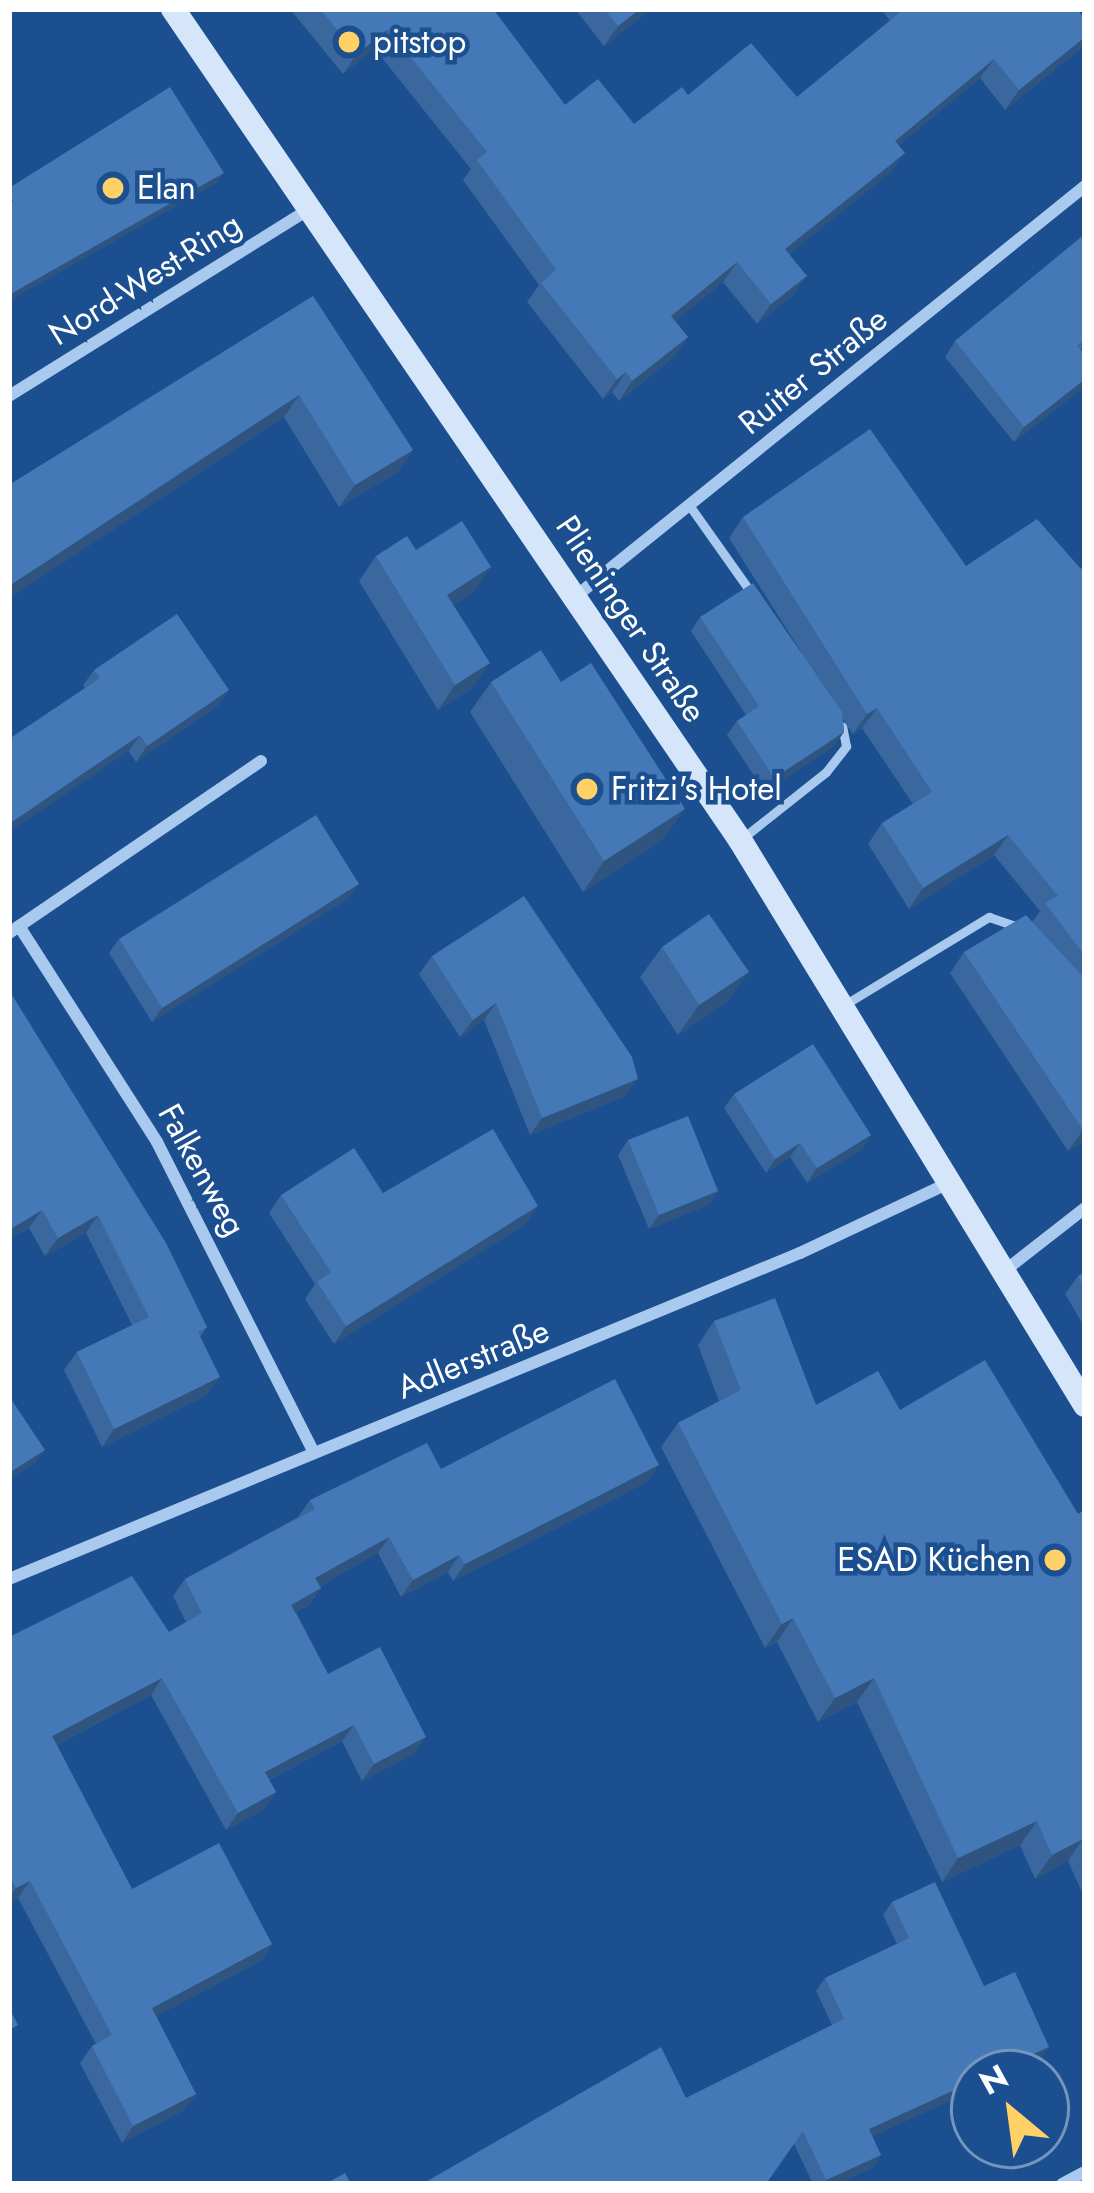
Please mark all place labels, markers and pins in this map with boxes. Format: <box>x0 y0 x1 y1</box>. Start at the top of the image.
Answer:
place label: pitstop <box>373 22 466 62</box>
marker: pitstop <box>336 29 362 55</box>
place label: Elan <box>137 168 196 208</box>
marker: Elan <box>100 175 126 201</box>
place label: Fritzi's Hotel <box>611 769 782 809</box>
marker: Fritzi's Hotel <box>574 776 600 802</box>
place label: ESAD Küchen <box>837 1540 1031 1580</box>
marker: ESAD Küchen <box>1042 1547 1068 1573</box>

